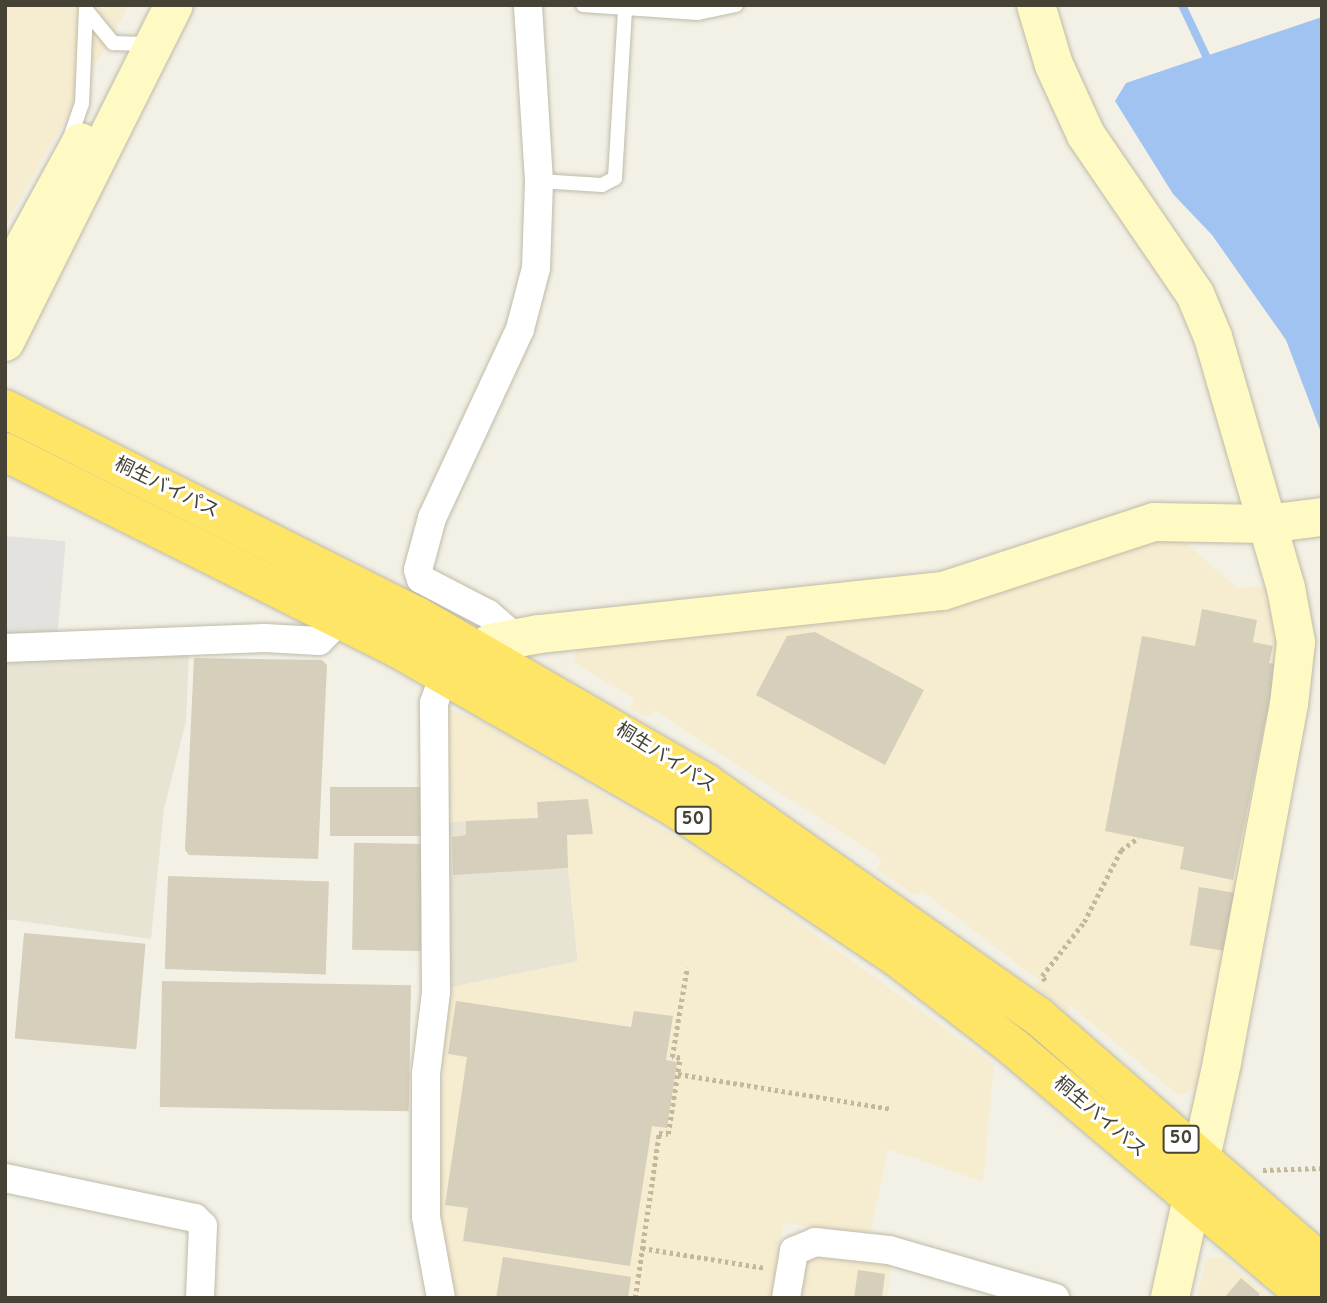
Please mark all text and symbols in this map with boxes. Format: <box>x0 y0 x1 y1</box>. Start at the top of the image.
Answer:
street label: 桐生バイパス <box>110 454 222 524</box>
street label: 桐生バイパス <box>611 719 719 799</box>
road number: 50 <box>674 806 712 834</box>
street label: 桐生バイパス <box>1048 1073 1150 1163</box>
road number: 50 <box>1162 1124 1200 1154</box>

